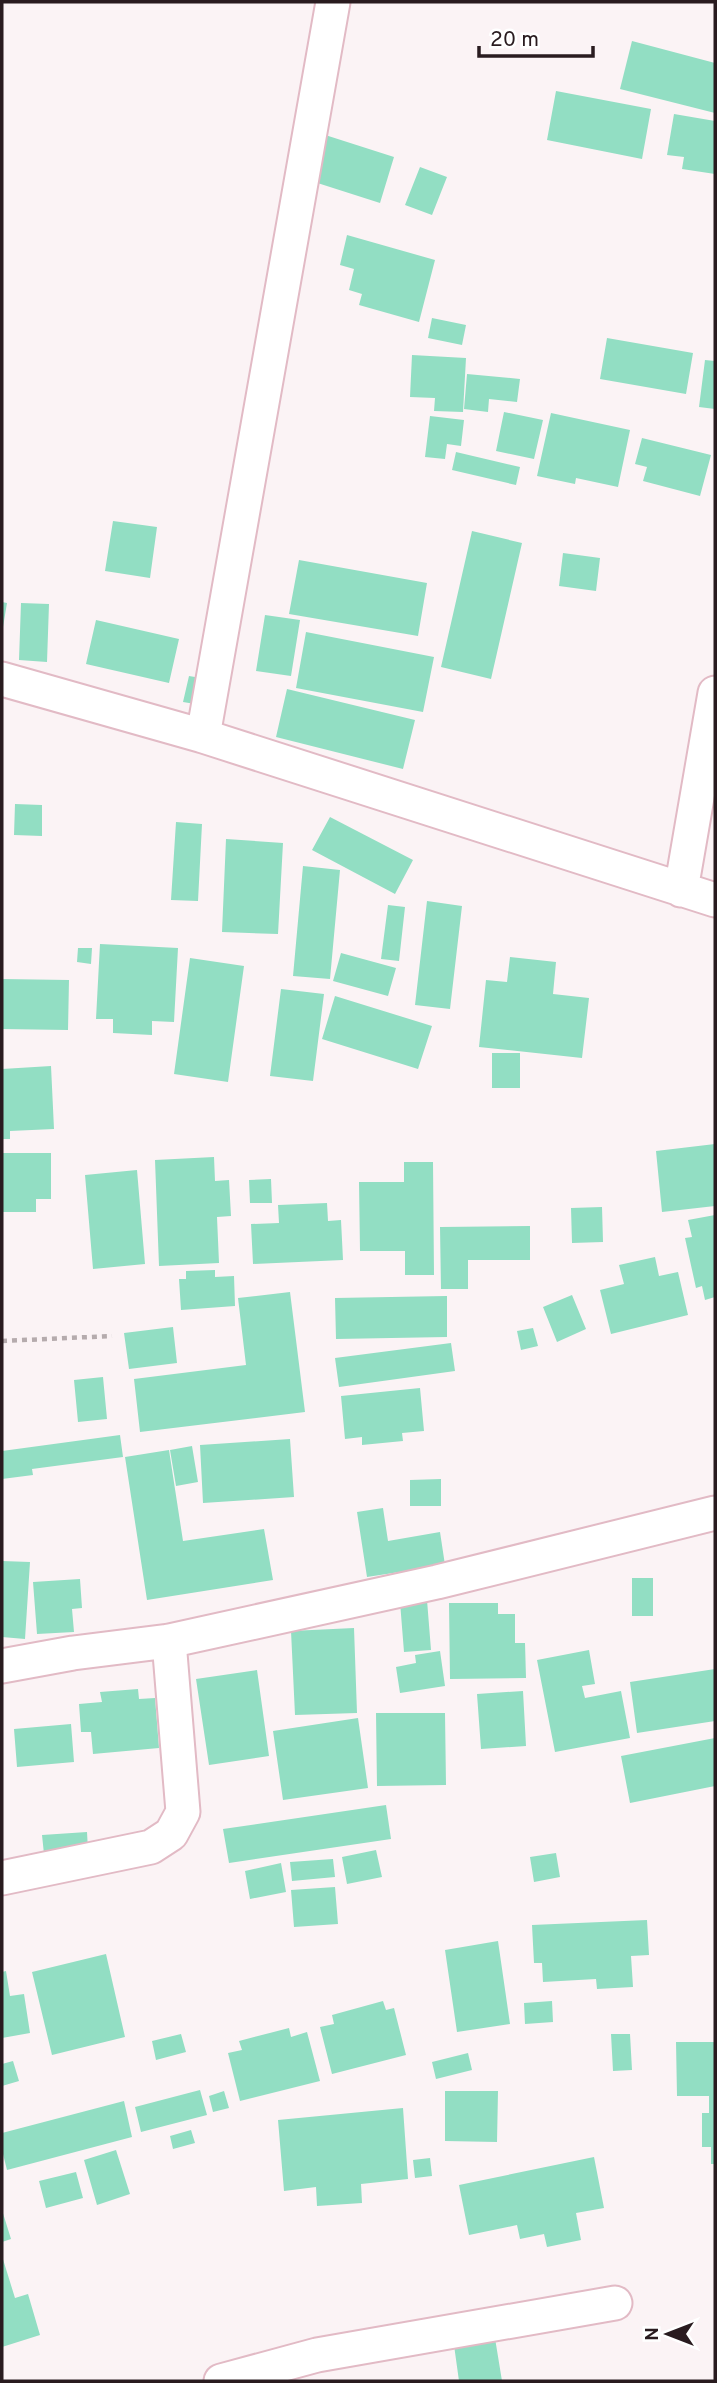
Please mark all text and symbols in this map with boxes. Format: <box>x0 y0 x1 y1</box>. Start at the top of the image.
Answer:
scale bar <box>479 14 593 58</box>
text: 20 m <box>490 27 539 54</box>
north arrow <box>633 2299 703 2369</box>
text: N <box>641 2327 665 2341</box>

